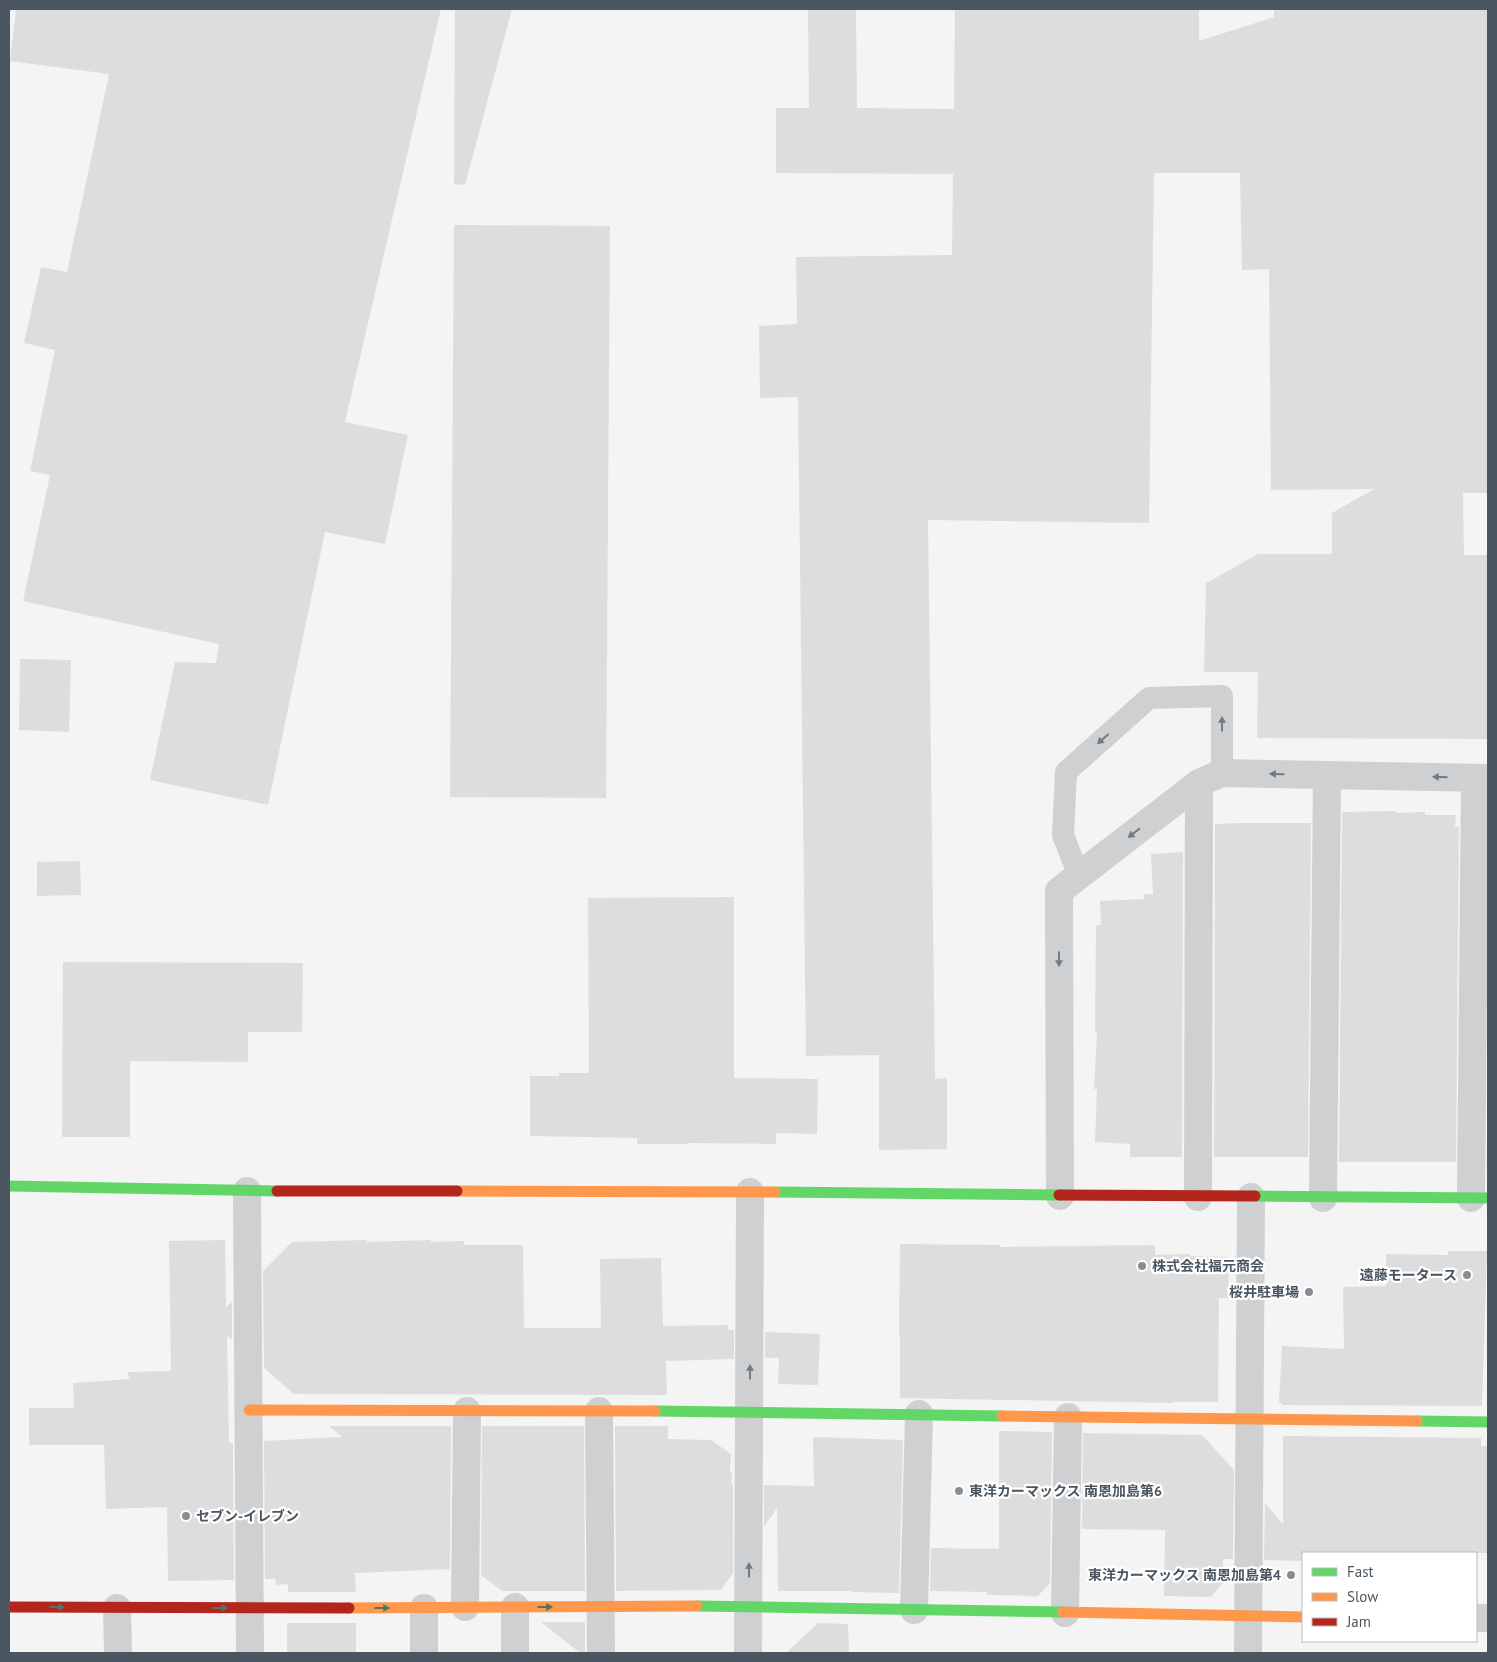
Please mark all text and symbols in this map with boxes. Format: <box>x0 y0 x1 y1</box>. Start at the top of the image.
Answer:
one-way arrow <box>1218 716 1226 732</box>
one-way arrow <box>1098 733 1110 745</box>
one-way arrow <box>1269 770 1285 778</box>
one-way arrow <box>1431 773 1447 781</box>
one-way arrow <box>1127 828 1141 838</box>
one-way arrow <box>1055 951 1063 967</box>
place label: 株式会社福元商会 <box>1152 1257 1264 1275</box>
marker: 株式会社福元商会 <box>1136 1260 1148 1272</box>
place label: 遠藤モータース <box>1360 1266 1457 1284</box>
marker: 遠藤モータース <box>1461 1269 1473 1281</box>
place label: 桜井駐車場 <box>1229 1283 1299 1301</box>
marker: 桜井駐車場 <box>1303 1286 1315 1298</box>
one-way arrow <box>746 1364 754 1380</box>
place label: 東洋カーマックス 南恩加島第6 <box>969 1482 1162 1500</box>
marker: 東洋カーマックス 南恩加島第6 <box>953 1485 965 1497</box>
place label: セブン-イレブン <box>196 1507 299 1525</box>
marker: セブン-イレブン <box>180 1510 192 1522</box>
legend <box>1302 1552 1477 1642</box>
one-way arrow <box>745 1561 753 1577</box>
text: Fast <box>1347 1562 1374 1581</box>
place label: 東洋カーマックス 南恩加島第4 <box>1088 1566 1281 1584</box>
marker: 東洋カーマックス 南恩加島第4 <box>1285 1569 1297 1581</box>
text: Slow <box>1347 1587 1378 1606</box>
one-way arrow <box>50 1603 66 1611</box>
one-way arrow <box>537 1603 553 1611</box>
one-way arrow <box>212 1604 228 1612</box>
one-way arrow <box>375 1604 391 1612</box>
text: Jam <box>1346 1612 1371 1631</box>

